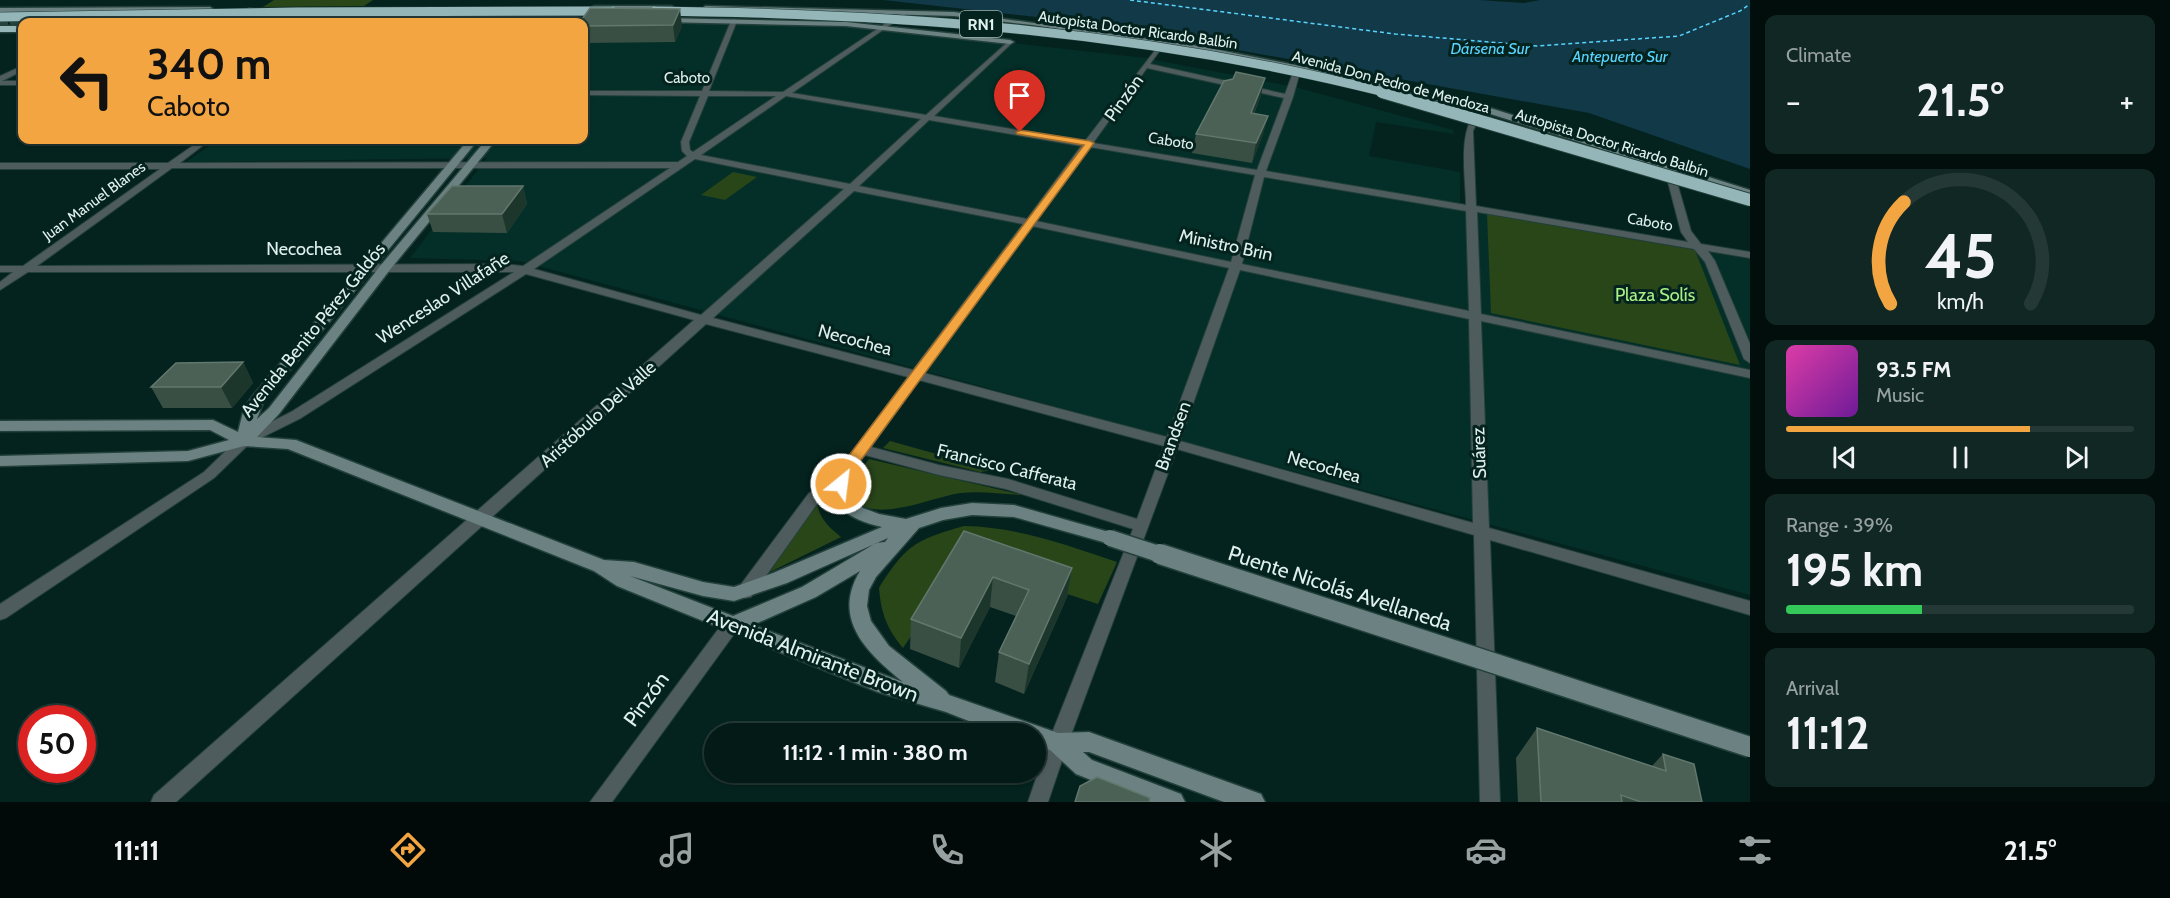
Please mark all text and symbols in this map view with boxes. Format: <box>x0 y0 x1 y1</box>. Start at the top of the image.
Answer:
street label: Autopista Doctor Ricardo Balbín <box>1037 7 1239 53</box>
road number: RN1 <box>960 11 1002 37</box>
text: 340 m <box>147 38 271 90</box>
water label: Dársena Sur <box>1450 39 1531 58</box>
icon: left <box>48 42 126 120</box>
text: Climate <box>1786 43 1851 67</box>
street label: Avenida Don Pedro de Mendoza <box>1290 47 1492 117</box>
water label: Antepuerto Sur <box>1571 47 1669 66</box>
street label: Caboto <box>664 69 710 87</box>
pin <box>994 70 1045 132</box>
street label: Pinzón <box>1100 70 1148 126</box>
text: 21.5° <box>1916 73 2004 127</box>
icon: arrive <box>1003 79 1036 112</box>
text: − <box>1786 81 1801 121</box>
text: + <box>2119 81 2134 121</box>
text: Caboto <box>147 90 230 123</box>
street label: Autopista Doctor Ricardo Balbín <box>1513 105 1711 181</box>
street label: Caboto <box>1147 129 1195 153</box>
street label: Juan Manuel Blanes <box>38 158 149 245</box>
street label: Caboto <box>1626 209 1674 235</box>
text: 45 <box>1924 218 1996 294</box>
street label: Ministro Brin <box>1177 224 1275 266</box>
street label: Necochea <box>266 238 342 260</box>
street label: Avenida Benito Pérez Galdós <box>236 239 390 421</box>
street label: Wenceslao Villafañe <box>373 247 513 349</box>
park label: Plaza Solís <box>1615 284 1695 306</box>
text: km/h <box>1937 288 1983 314</box>
street label: Necochea <box>816 320 895 360</box>
street label: Aristóbulo Del Valle <box>535 356 661 472</box>
text: 93.5 FM <box>1876 356 1951 383</box>
text: Music <box>1876 383 1924 407</box>
street label: Brandsen <box>1150 399 1196 473</box>
street label: Suárez <box>1467 426 1491 479</box>
street label: Francisco Cafferata <box>935 439 1080 495</box>
icon: previous <box>1828 441 1861 474</box>
icon: pause <box>1944 441 1977 474</box>
icon: next <box>2060 441 2093 474</box>
street label: Necochea <box>1285 446 1364 488</box>
position arrow <box>809 452 873 516</box>
text: Range · 39% <box>1786 513 1893 537</box>
street label: Puente Nicolás Avellaneda <box>1225 540 1455 636</box>
text: 195 km <box>1786 543 1923 597</box>
street label: Avenida Almirante Brown <box>704 603 922 707</box>
street label: Pinzón <box>618 667 674 731</box>
text: Arrival <box>1786 676 1839 700</box>
speed limit sign: 50 <box>18 705 96 783</box>
text: 11:12 <box>1786 706 1870 760</box>
text: 11:12 · 1 min · 380 m <box>782 739 968 766</box>
icon: directions <box>387 829 429 871</box>
icon: music <box>656 829 698 871</box>
icon: phone <box>926 829 968 871</box>
icon: climate <box>1195 829 1237 871</box>
icon: car <box>1465 829 1507 871</box>
icon: filters <box>1734 829 1776 871</box>
text: 11:11 <box>114 834 160 867</box>
text: 21.5° <box>2004 834 2056 867</box>

